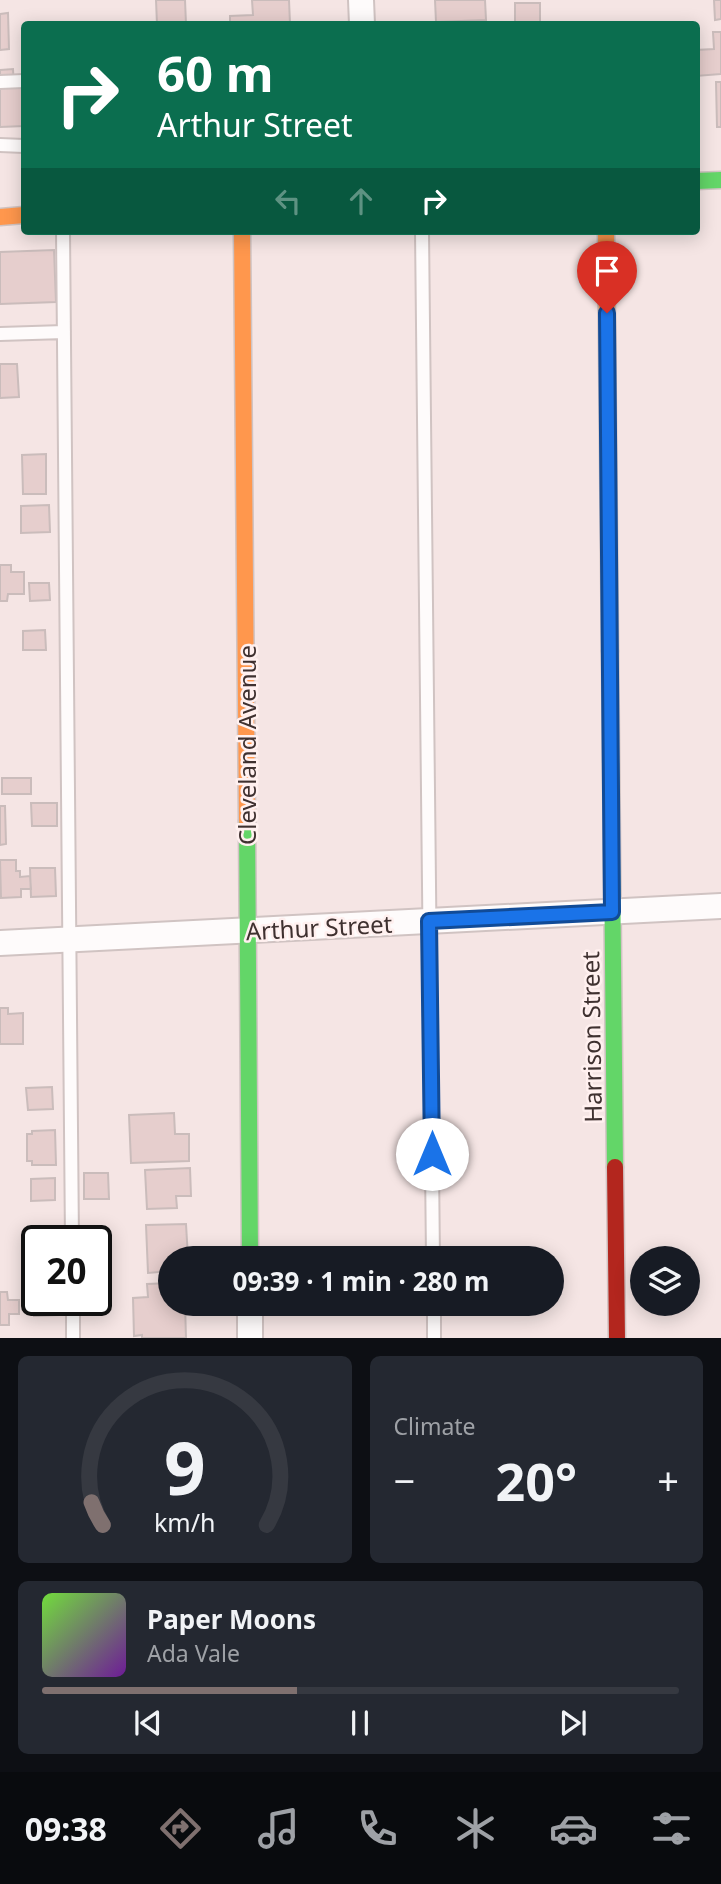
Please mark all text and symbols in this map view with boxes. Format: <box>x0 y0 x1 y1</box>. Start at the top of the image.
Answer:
text: 60 m <box>157 40 274 106</box>
icon: right <box>42 49 133 140</box>
text: Arthur Street <box>157 103 353 146</box>
icon: left <box>269 182 307 220</box>
icon: ahead <box>342 182 380 220</box>
icon: right <box>415 182 453 220</box>
pin <box>577 241 637 313</box>
icon: arrive <box>588 252 626 290</box>
street label: Cleveland Avenue <box>230 645 263 845</box>
street label: Arthur Street <box>245 907 393 947</box>
street label: Harrison Street <box>573 951 609 1123</box>
position arrow <box>395 1117 469 1191</box>
speed limit sign: 20 <box>21 1225 112 1316</box>
map controls <box>630 1246 700 1316</box>
button: layers <box>630 1246 700 1316</box>
text: 09:39 · 1 min · 280 m <box>233 1263 489 1299</box>
text: Climate <box>394 1410 476 1442</box>
text: 9 <box>164 1418 206 1517</box>
text: 20° <box>495 1445 577 1516</box>
text: − <box>394 1454 415 1506</box>
text: + <box>657 1454 679 1506</box>
text: km/h <box>154 1505 216 1539</box>
text: Paper Moons <box>147 1601 316 1637</box>
text: Ada Vale <box>147 1637 240 1669</box>
icon: previous <box>129 1704 167 1742</box>
icon: pause <box>341 1704 379 1742</box>
icon: next <box>554 1704 592 1742</box>
icon: directions <box>156 1804 205 1853</box>
icon: music <box>254 1804 303 1853</box>
icon: phone <box>353 1804 402 1853</box>
icon: climate <box>451 1804 500 1853</box>
icon: car <box>549 1804 598 1853</box>
icon: filters <box>647 1804 696 1853</box>
text: 09:38 <box>25 1807 107 1850</box>

